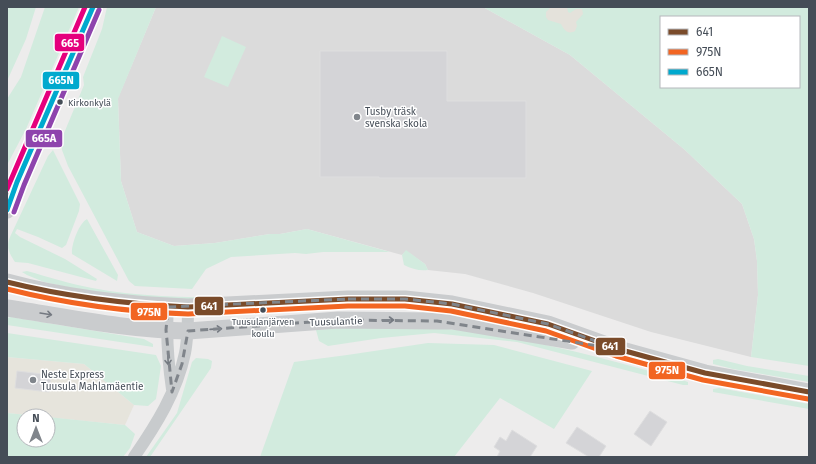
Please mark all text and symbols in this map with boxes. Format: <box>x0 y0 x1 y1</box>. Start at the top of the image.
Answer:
legend <box>660 16 800 88</box>
text: 641 <box>696 25 713 39</box>
line badge: 665 <box>54 33 85 52</box>
text: 665 <box>61 37 79 50</box>
text: 975N <box>696 45 721 59</box>
text: 665N <box>696 65 723 79</box>
line badge: 665N <box>42 71 80 90</box>
text: 665N <box>48 74 74 87</box>
marker: Kirkonkylä <box>55 97 65 107</box>
place label: Kirkonkylä <box>68 98 111 108</box>
place label: Tusby träsk svenska skola <box>365 106 427 130</box>
marker: Tusby träsk svenska skola <box>352 112 362 122</box>
line badge: 665A <box>25 129 63 148</box>
text: 665A <box>32 132 57 145</box>
line badge: 641 <box>194 296 224 316</box>
text: 641 <box>201 300 217 313</box>
line badge: 975N <box>130 302 168 321</box>
marker: Tuusulanjärven koulu <box>258 305 268 315</box>
text: 975N <box>137 306 161 319</box>
one-way arrow <box>39 310 52 318</box>
street label: Tuusulantie <box>309 315 363 329</box>
one-way arrow <box>381 316 394 324</box>
place label: Tuusulanjärven koulu <box>232 317 294 339</box>
one-way arrow <box>209 325 222 332</box>
line badge: 641 <box>595 337 626 356</box>
text: 641 <box>602 340 618 353</box>
one-way arrow <box>164 352 172 365</box>
line badge: 975N <box>648 361 686 380</box>
text: 975N <box>655 364 679 377</box>
place label: Neste Express Tuusula Mahlamäentie <box>41 369 143 393</box>
marker: Neste Express Tuusula Mahlamäentie <box>28 375 38 385</box>
north arrow <box>16 408 56 448</box>
text: N <box>32 412 40 425</box>

